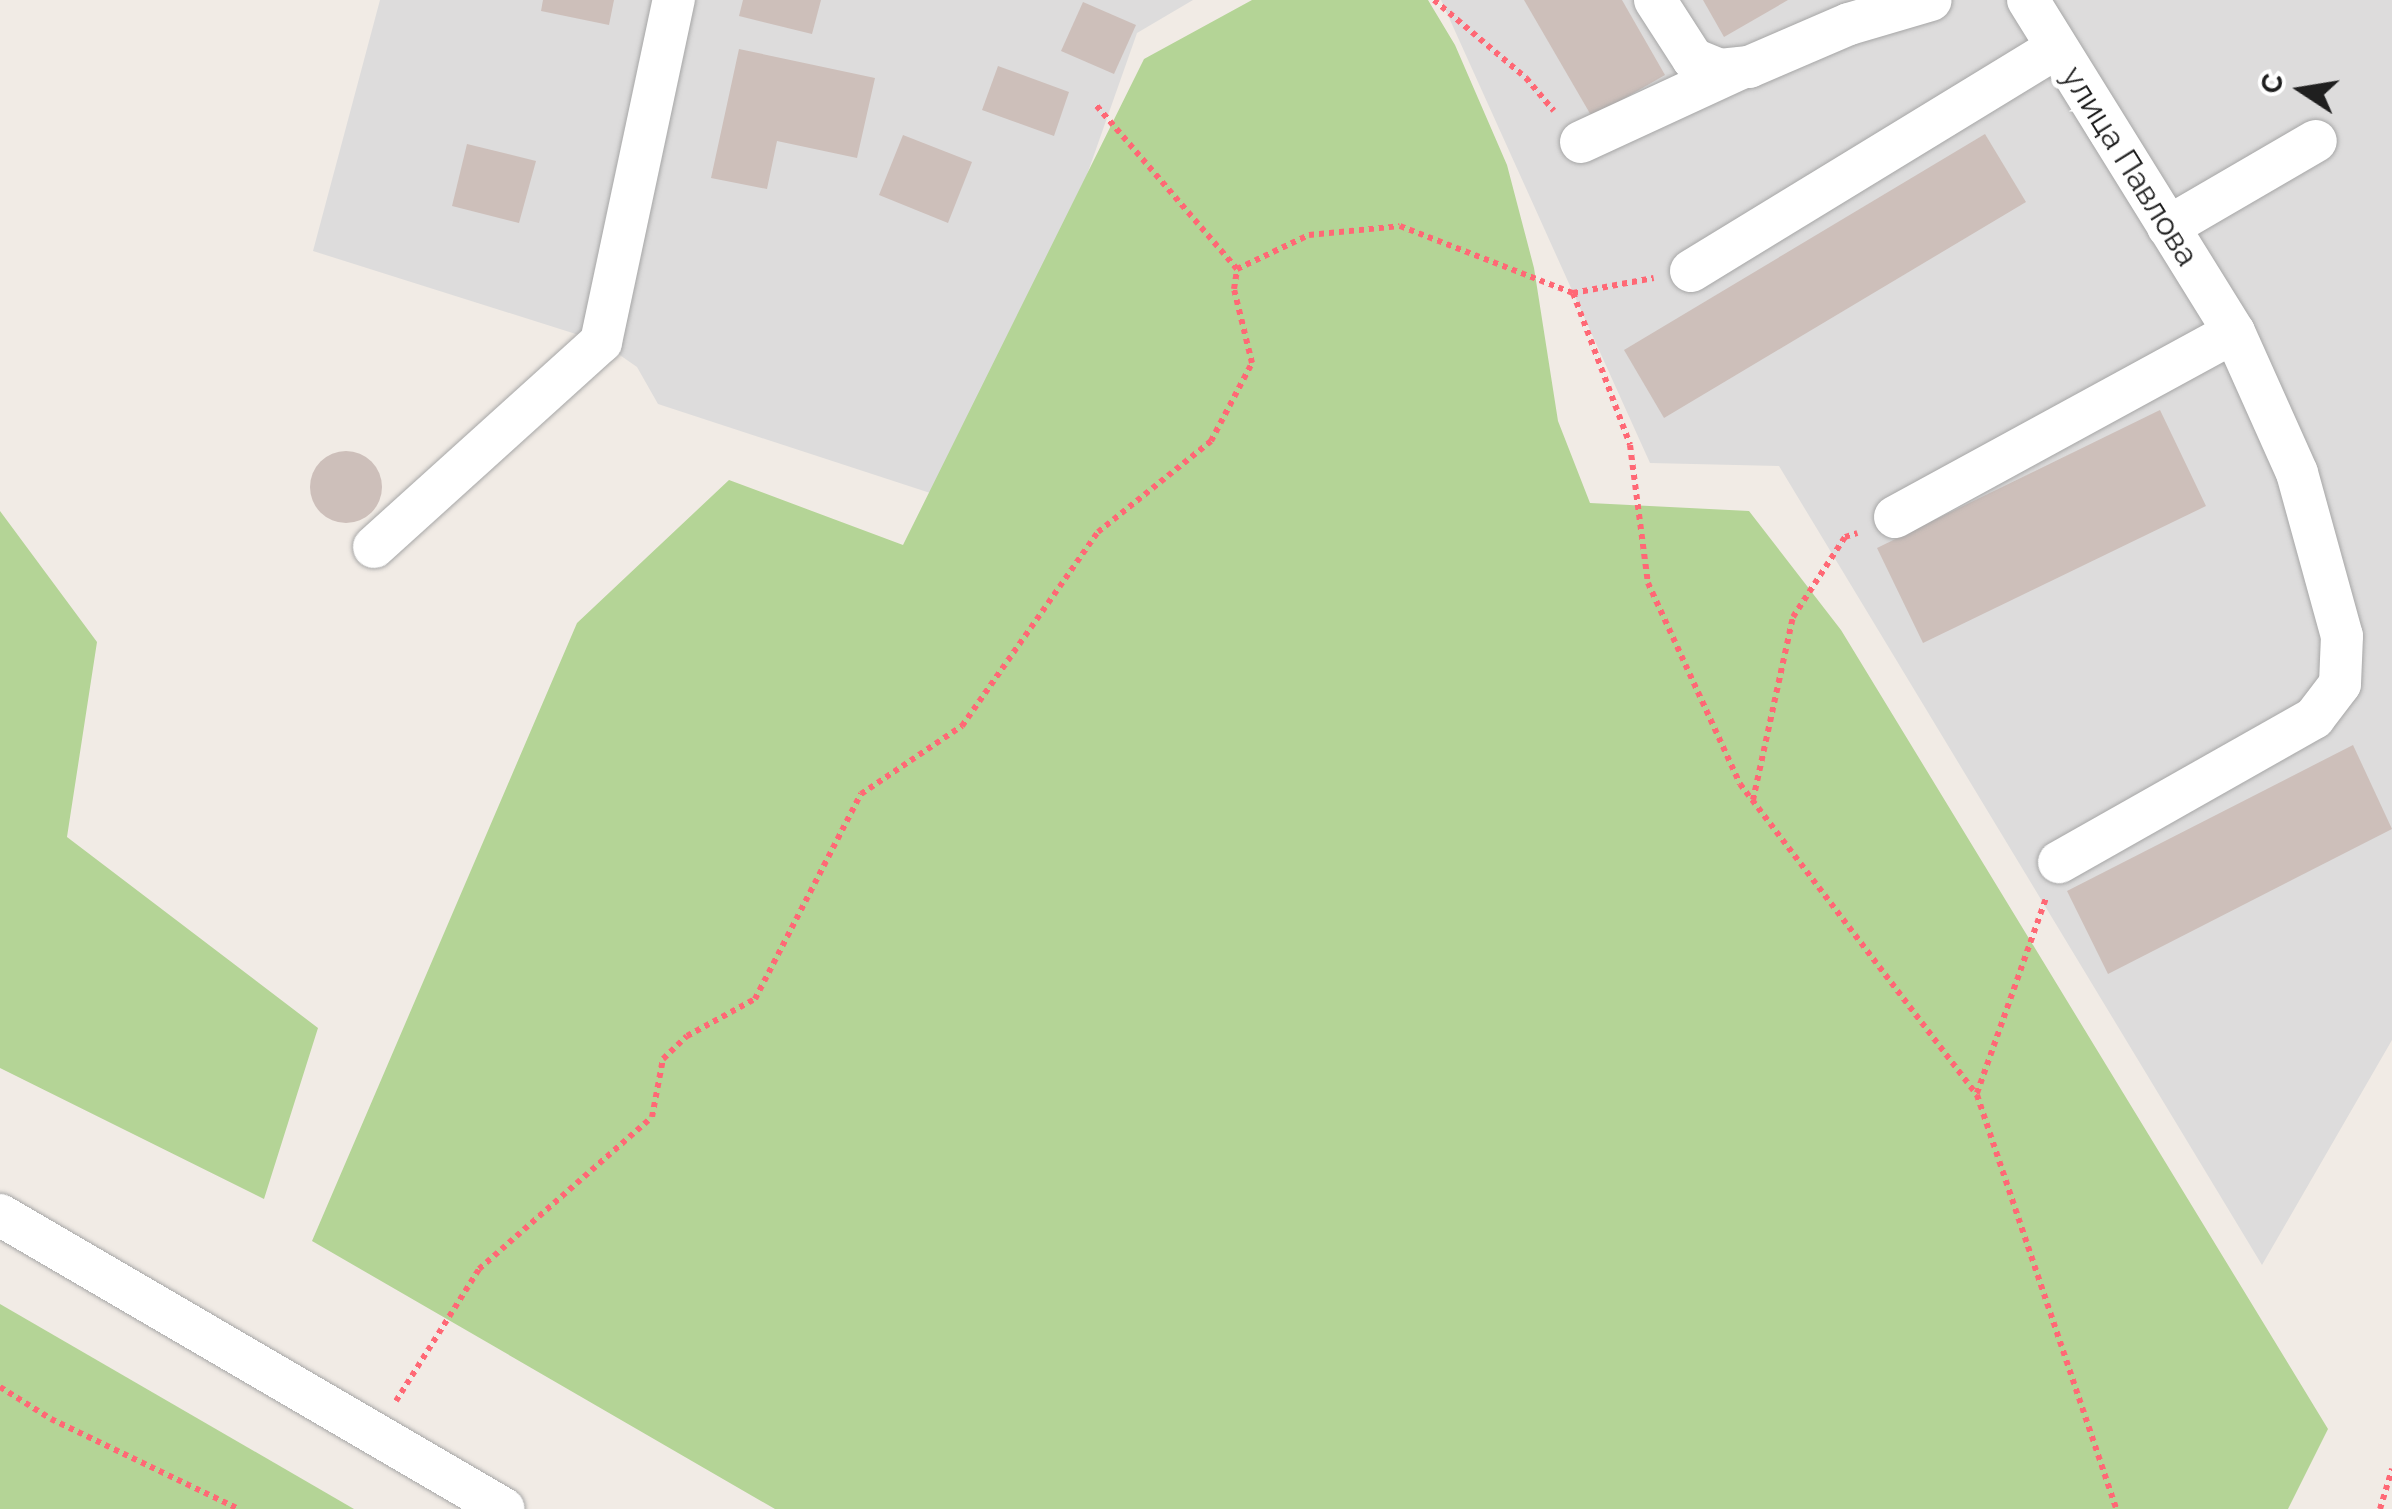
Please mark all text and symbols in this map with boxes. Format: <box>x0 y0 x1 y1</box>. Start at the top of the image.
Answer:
north arrow <box>2252 40 2352 140</box>
street label: улица Павлова <box>2053 59 2207 273</box>
text: С <box>2254 71 2290 96</box>

